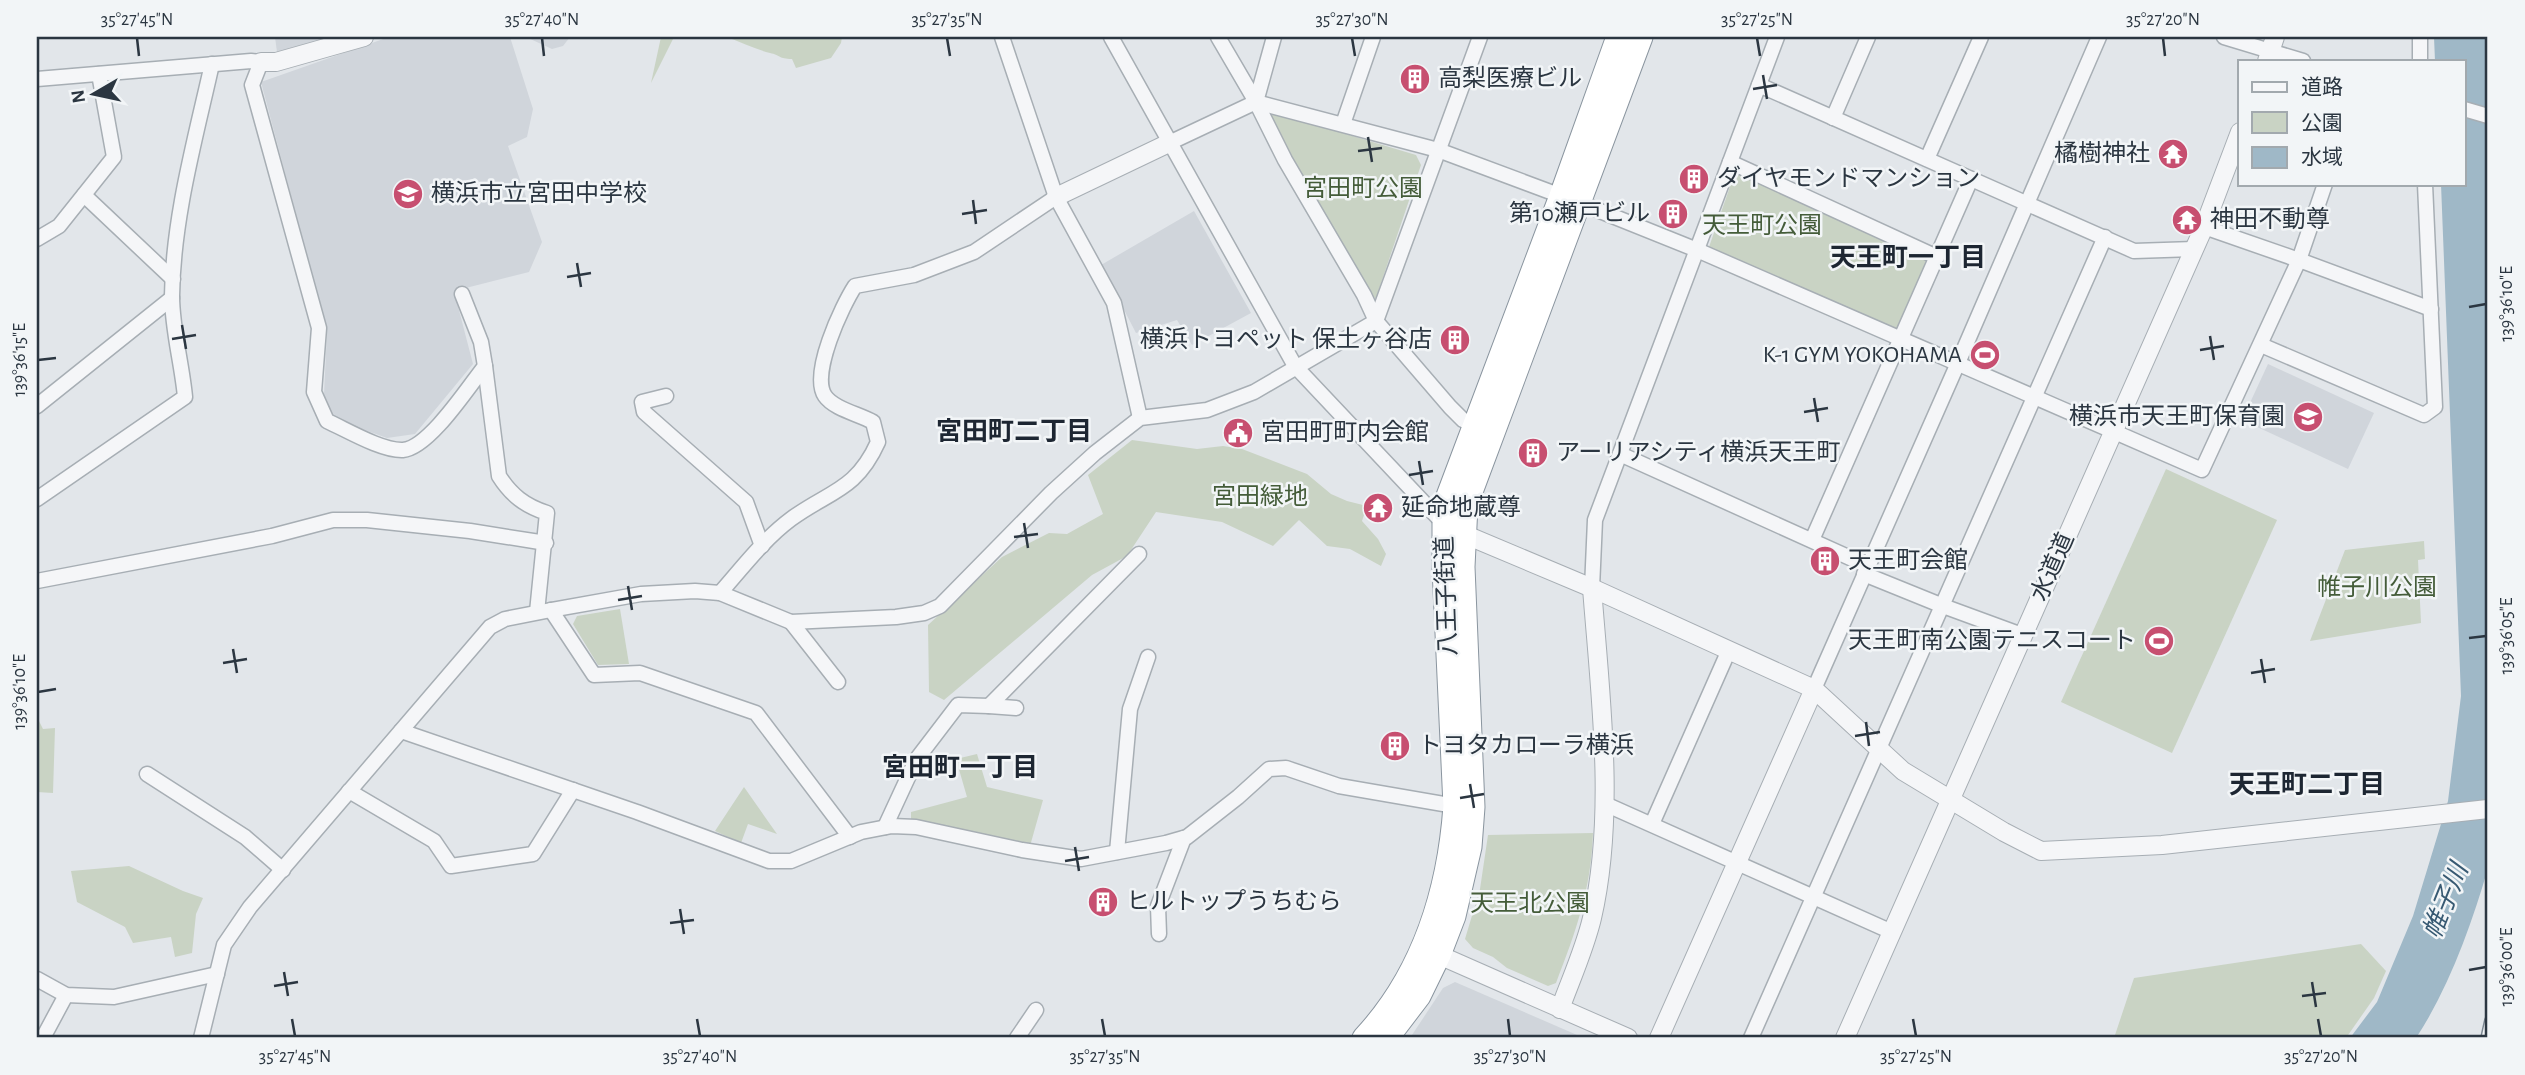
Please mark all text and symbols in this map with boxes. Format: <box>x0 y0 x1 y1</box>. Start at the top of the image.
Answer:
text: 35°27'45"N <box>101 11 173 29</box>
text: 35°27'40"N <box>505 11 579 29</box>
text: 35°27'35"N <box>911 11 983 29</box>
text: 35°27'30"N <box>1315 11 1389 29</box>
text: 35°27'25"N <box>1721 11 1793 29</box>
text: 35°27'20"N <box>2126 11 2200 29</box>
north arrow <box>60 60 130 130</box>
legend <box>2238 60 2466 186</box>
building icon: 高梨医療ビル <box>1398 62 1432 96</box>
place label: 高梨医療ビル <box>1438 65 1582 91</box>
text: 道路 <box>2301 76 2343 98</box>
text: N <box>68 88 89 104</box>
text: 公園 <box>2301 113 2343 134</box>
temple icon: 橘樹神社 <box>2156 137 2190 171</box>
place label: 橘樹神社 <box>2054 140 2150 166</box>
text: 水域 <box>2301 146 2343 168</box>
building icon: ダイヤモンドマンション <box>1677 162 1711 196</box>
place label: ダイヤモンドマンション <box>1717 165 1980 191</box>
park label: 宮田町公園 <box>1303 175 1423 201</box>
school or university icon: 横浜市立宮田中学校 <box>391 177 425 211</box>
place label: 横浜市立宮田中学校 <box>431 180 647 206</box>
building icon: 第10瀬戸ビル <box>1656 197 1690 231</box>
place label: 第10瀬戸ビル <box>1509 200 1650 226</box>
temple icon: 神田不動尊 <box>2170 203 2204 237</box>
place label: 神田不動尊 <box>2210 206 2330 232</box>
park label: 天王町公園 <box>1702 213 1822 238</box>
district label: 天王町一丁目 <box>1830 245 1986 271</box>
text: 139°36'10"E <box>2498 266 2516 342</box>
text: 139°36'15"E <box>11 323 29 397</box>
building icon: 横浜トヨペット 保土ヶ谷店 <box>1438 323 1472 357</box>
place label: 横浜トヨペット 保土ヶ谷店 <box>1140 326 1432 352</box>
sports icon: K-1 GYM YOKOHAMA <box>1968 338 2002 372</box>
place label: K-1 GYM YOKOHAMA <box>1763 343 1962 367</box>
school or university icon: 横浜市天王町保育園 <box>2291 400 2325 434</box>
place label: 横浜市天王町保育園 <box>2069 403 2285 429</box>
public building icon: 宮田町町内会館 <box>1221 416 1255 450</box>
district label: 宮田町二丁目 <box>936 417 1092 445</box>
place label: 宮田町町内会館 <box>1261 419 1429 445</box>
building icon: アーリアシティ横浜天王町 <box>1516 436 1550 470</box>
place label: アーリアシティ横浜天王町 <box>1556 439 1840 465</box>
park label: 宮田緑地 <box>1212 483 1308 509</box>
temple icon: 延命地蔵尊 <box>1361 491 1395 525</box>
place label: 延命地蔵尊 <box>1401 494 1521 520</box>
street label: 水道道 <box>2026 528 2079 605</box>
street label: 八王子街道 <box>1431 536 1461 656</box>
building icon: 天王町会館 <box>1808 544 1842 578</box>
place label: 天王町会館 <box>1848 547 1968 573</box>
park label: 帷子川公園 <box>2317 574 2437 600</box>
text: 139°36'05"E <box>2498 597 2516 674</box>
sports icon: 天王町南公園テニスコート <box>2142 624 2176 658</box>
place label: 天王町南公園テニスコート <box>1848 627 2136 653</box>
text: 139°36'10"E <box>11 654 29 730</box>
building icon: トヨタカローラ横浜 <box>1378 729 1412 763</box>
place label: トヨタカローラ横浜 <box>1418 732 1634 758</box>
district label: 宮田町一丁目 <box>882 753 1038 781</box>
district label: 天王町二丁目 <box>2229 772 2385 798</box>
water label: 帷子川 <box>2418 857 2474 942</box>
building icon: ヒルトップうちむら <box>1086 885 1120 919</box>
place label: ヒルトップうちむら <box>1126 889 1342 914</box>
park label: 天王北公園 <box>1470 891 1590 916</box>
text: 139°36'00"E <box>2498 927 2516 1006</box>
text: 35°27'45"N <box>259 1048 331 1066</box>
text: 35°27'40"N <box>663 1048 737 1066</box>
text: 35°27'35"N <box>1069 1048 1141 1066</box>
text: 35°27'30"N <box>1473 1048 1547 1066</box>
text: 35°27'25"N <box>1880 1048 1952 1066</box>
text: 35°27'20"N <box>2284 1048 2358 1066</box>

